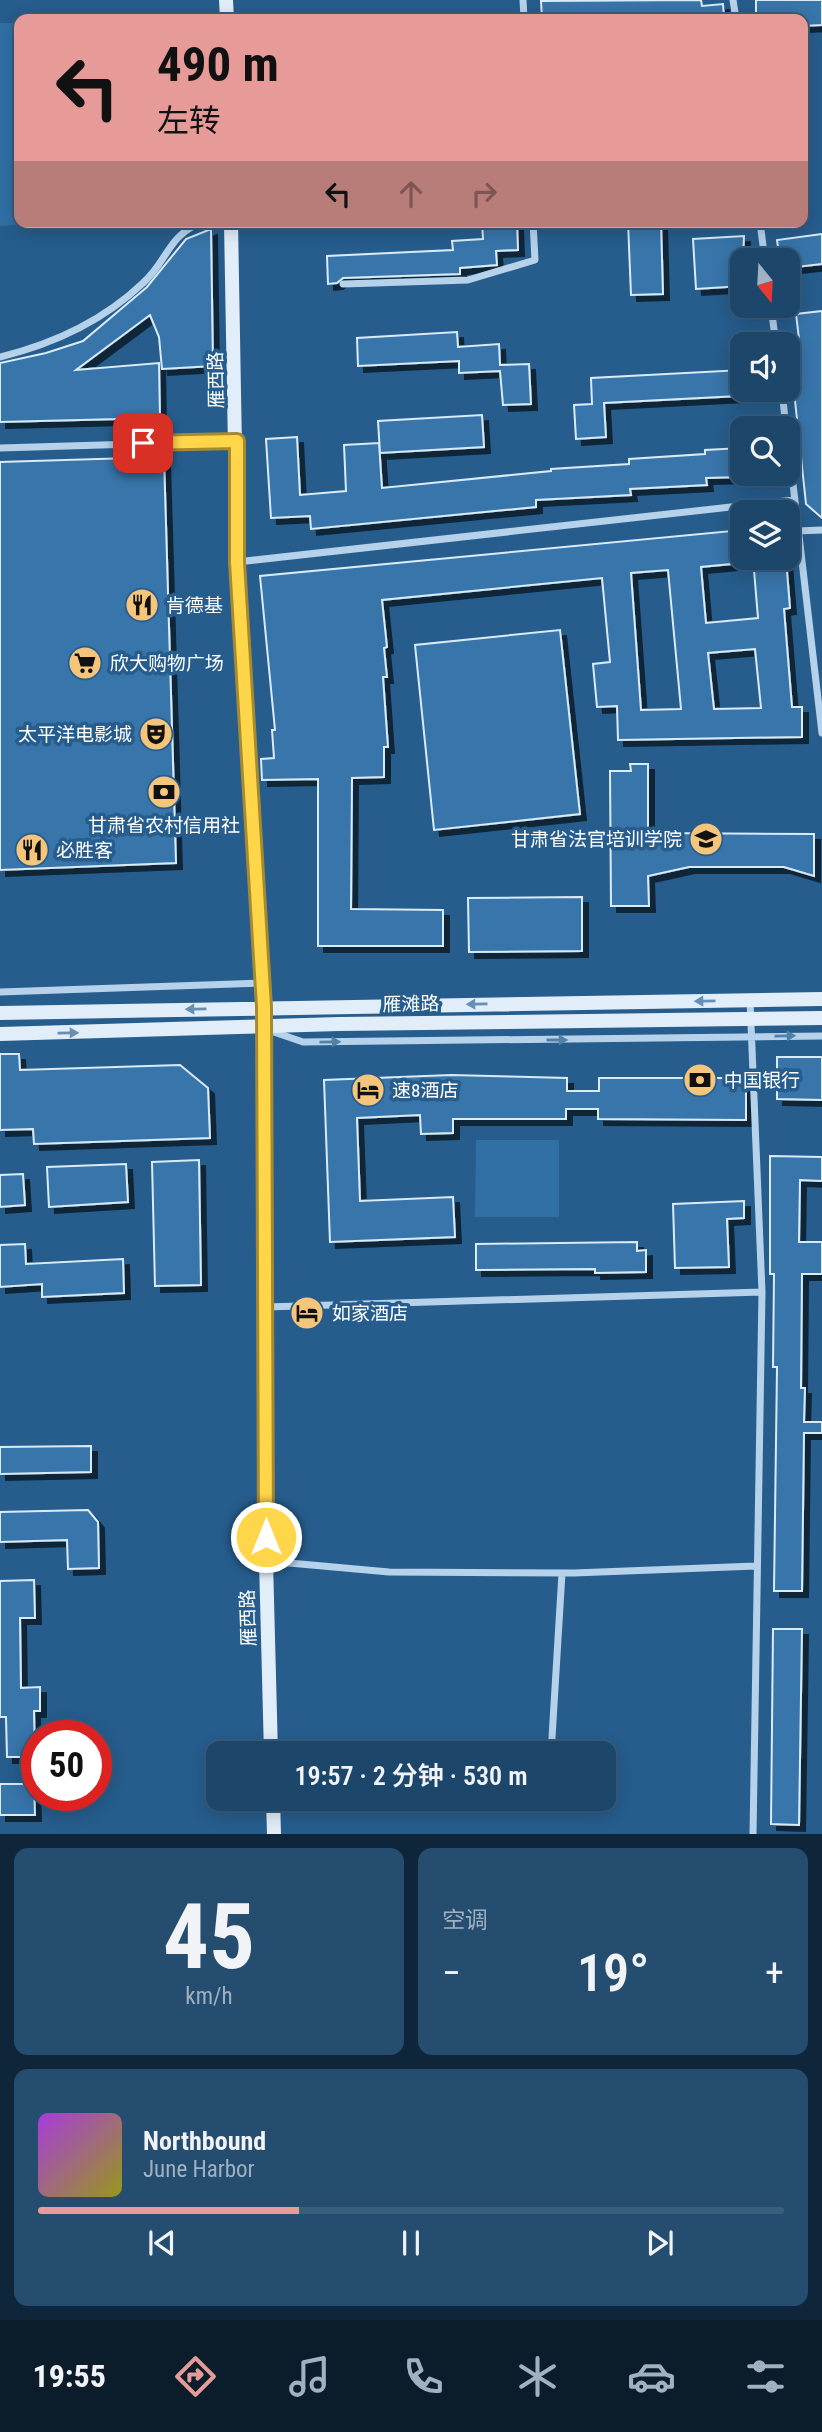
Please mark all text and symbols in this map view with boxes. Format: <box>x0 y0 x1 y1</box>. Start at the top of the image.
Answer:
text: 490 m <box>157 36 279 93</box>
icon: left <box>42 42 133 133</box>
text: 左转 <box>157 102 221 140</box>
icon: left <box>319 175 357 213</box>
icon: ahead <box>392 175 430 213</box>
icon: right <box>465 175 503 213</box>
north arrow <box>730 248 800 318</box>
map controls <box>730 248 800 570</box>
button: sound <box>730 332 800 402</box>
street label: 雁西路 <box>204 351 228 409</box>
pin <box>113 413 173 473</box>
button: search <box>730 416 800 486</box>
icon: arrive <box>124 424 162 462</box>
button: layers <box>730 500 800 570</box>
restaurant icon: 肯德基 <box>123 586 161 624</box>
place label: 肯德基 <box>166 594 223 617</box>
supermarket icon: 欣大购物广场 <box>66 644 104 682</box>
place label: 欣大购物广场 <box>110 652 224 675</box>
theatre icon: 太平洋电影城 <box>137 715 175 753</box>
place label: 太平洋电影城 <box>18 723 132 746</box>
bank icon: 甘肃省农村信用社 <box>145 773 183 811</box>
place label: 甘肃省农村信用社 <box>88 814 240 837</box>
school or university icon: 甘肃省法官培训学院 <box>687 820 725 858</box>
place label: 甘肃省法官培训学院 <box>511 828 682 851</box>
restaurant icon: 必胜客 <box>13 831 51 869</box>
place label: 必胜客 <box>56 839 113 862</box>
street label: 雁滩路 <box>382 992 440 1016</box>
one-way arrow <box>694 995 716 1006</box>
one-way arrow <box>466 999 488 1010</box>
one-way arrow <box>184 1003 206 1014</box>
one-way arrow <box>57 1027 79 1038</box>
one-way arrow <box>774 1031 796 1042</box>
one-way arrow <box>547 1034 569 1046</box>
one-way arrow <box>319 1036 341 1048</box>
bank icon: 中国银行 <box>681 1061 719 1099</box>
place label: 中国银行 <box>724 1069 800 1092</box>
hotel icon: 速8酒店 <box>349 1071 387 1109</box>
place label: 速8酒店 <box>392 1079 458 1102</box>
hotel icon: 如家酒店 <box>288 1294 326 1332</box>
place label: 如家酒店 <box>332 1302 408 1325</box>
position arrow <box>229 1500 303 1574</box>
street label: 雁西路 <box>236 1589 260 1647</box>
speed limit sign: 50 <box>21 1720 112 1811</box>
text: 19:57 · 2 分钟 · 530 m <box>294 1761 528 1791</box>
text: 45 <box>163 1884 255 1990</box>
text: 空调 <box>442 1907 488 1934</box>
text: 19° <box>577 1943 649 2004</box>
text: − <box>442 1951 461 1995</box>
text: + <box>765 1951 784 1995</box>
text: km/h <box>185 1983 233 2010</box>
text: Northbound <box>143 2126 266 2156</box>
text: June Harbor <box>143 2156 255 2183</box>
icon: previous <box>143 2224 181 2262</box>
icon: pause <box>392 2224 430 2262</box>
icon: next <box>641 2224 679 2262</box>
icon: directions <box>171 2352 220 2401</box>
icon: music <box>285 2352 334 2401</box>
icon: phone <box>399 2352 448 2401</box>
icon: climate <box>513 2352 562 2401</box>
icon: car <box>627 2352 676 2401</box>
icon: filters <box>741 2352 790 2401</box>
text: 19:55 <box>32 2357 106 2395</box>

